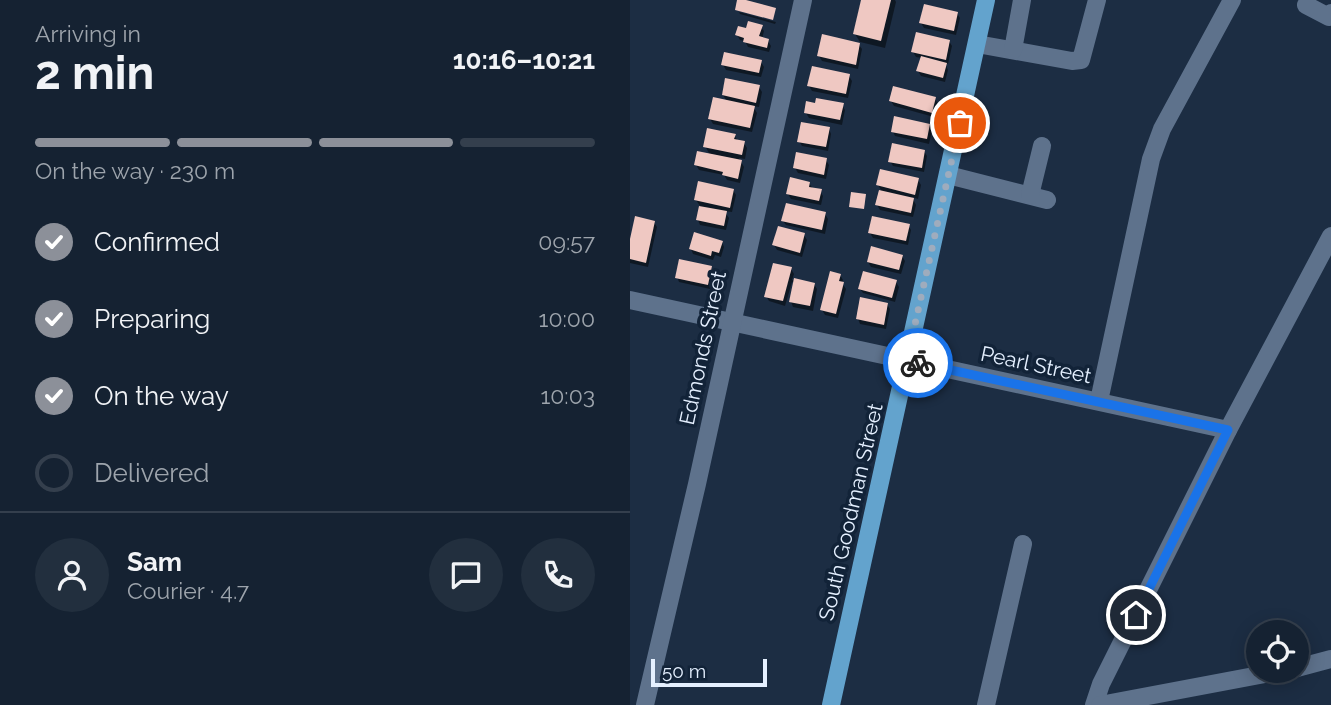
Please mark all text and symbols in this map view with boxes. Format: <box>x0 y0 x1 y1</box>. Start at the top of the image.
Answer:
text: Arriving in <box>35 20 141 47</box>
text: 10:16–10:21 <box>453 45 595 75</box>
text: 2 min <box>35 46 154 100</box>
pin <box>930 93 990 153</box>
icon: bag <box>941 104 979 142</box>
text: On the way · 230 m <box>35 157 235 184</box>
icon: check <box>35 223 73 261</box>
text: Confirmed <box>94 227 220 257</box>
text: 09:57 <box>538 228 595 255</box>
street label: Edmonds Street <box>674 269 731 427</box>
icon: check <box>35 300 73 338</box>
text: Preparing <box>94 304 210 334</box>
text: 10:00 <box>539 305 595 332</box>
courier <box>883 328 953 398</box>
street label: Pearl Street <box>978 341 1094 388</box>
icon: bike <box>899 344 937 382</box>
icon: check <box>35 377 73 415</box>
text: On the way <box>94 381 229 411</box>
text: 10:03 <box>540 382 595 409</box>
street label: South Goodman Street <box>813 401 888 623</box>
text: Delivered <box>94 458 209 488</box>
button: person <box>35 538 109 612</box>
button: chat <box>429 538 503 612</box>
button: phone <box>521 538 595 612</box>
text: Sam <box>127 547 182 577</box>
text: Courier · 4.7 <box>127 577 249 604</box>
pin <box>1106 585 1166 645</box>
icon: home <box>1117 596 1155 634</box>
map controls <box>1246 620 1309 683</box>
button: locate <box>1246 620 1309 683</box>
scale bar <box>651 656 766 688</box>
text: 50 m <box>662 660 706 682</box>

